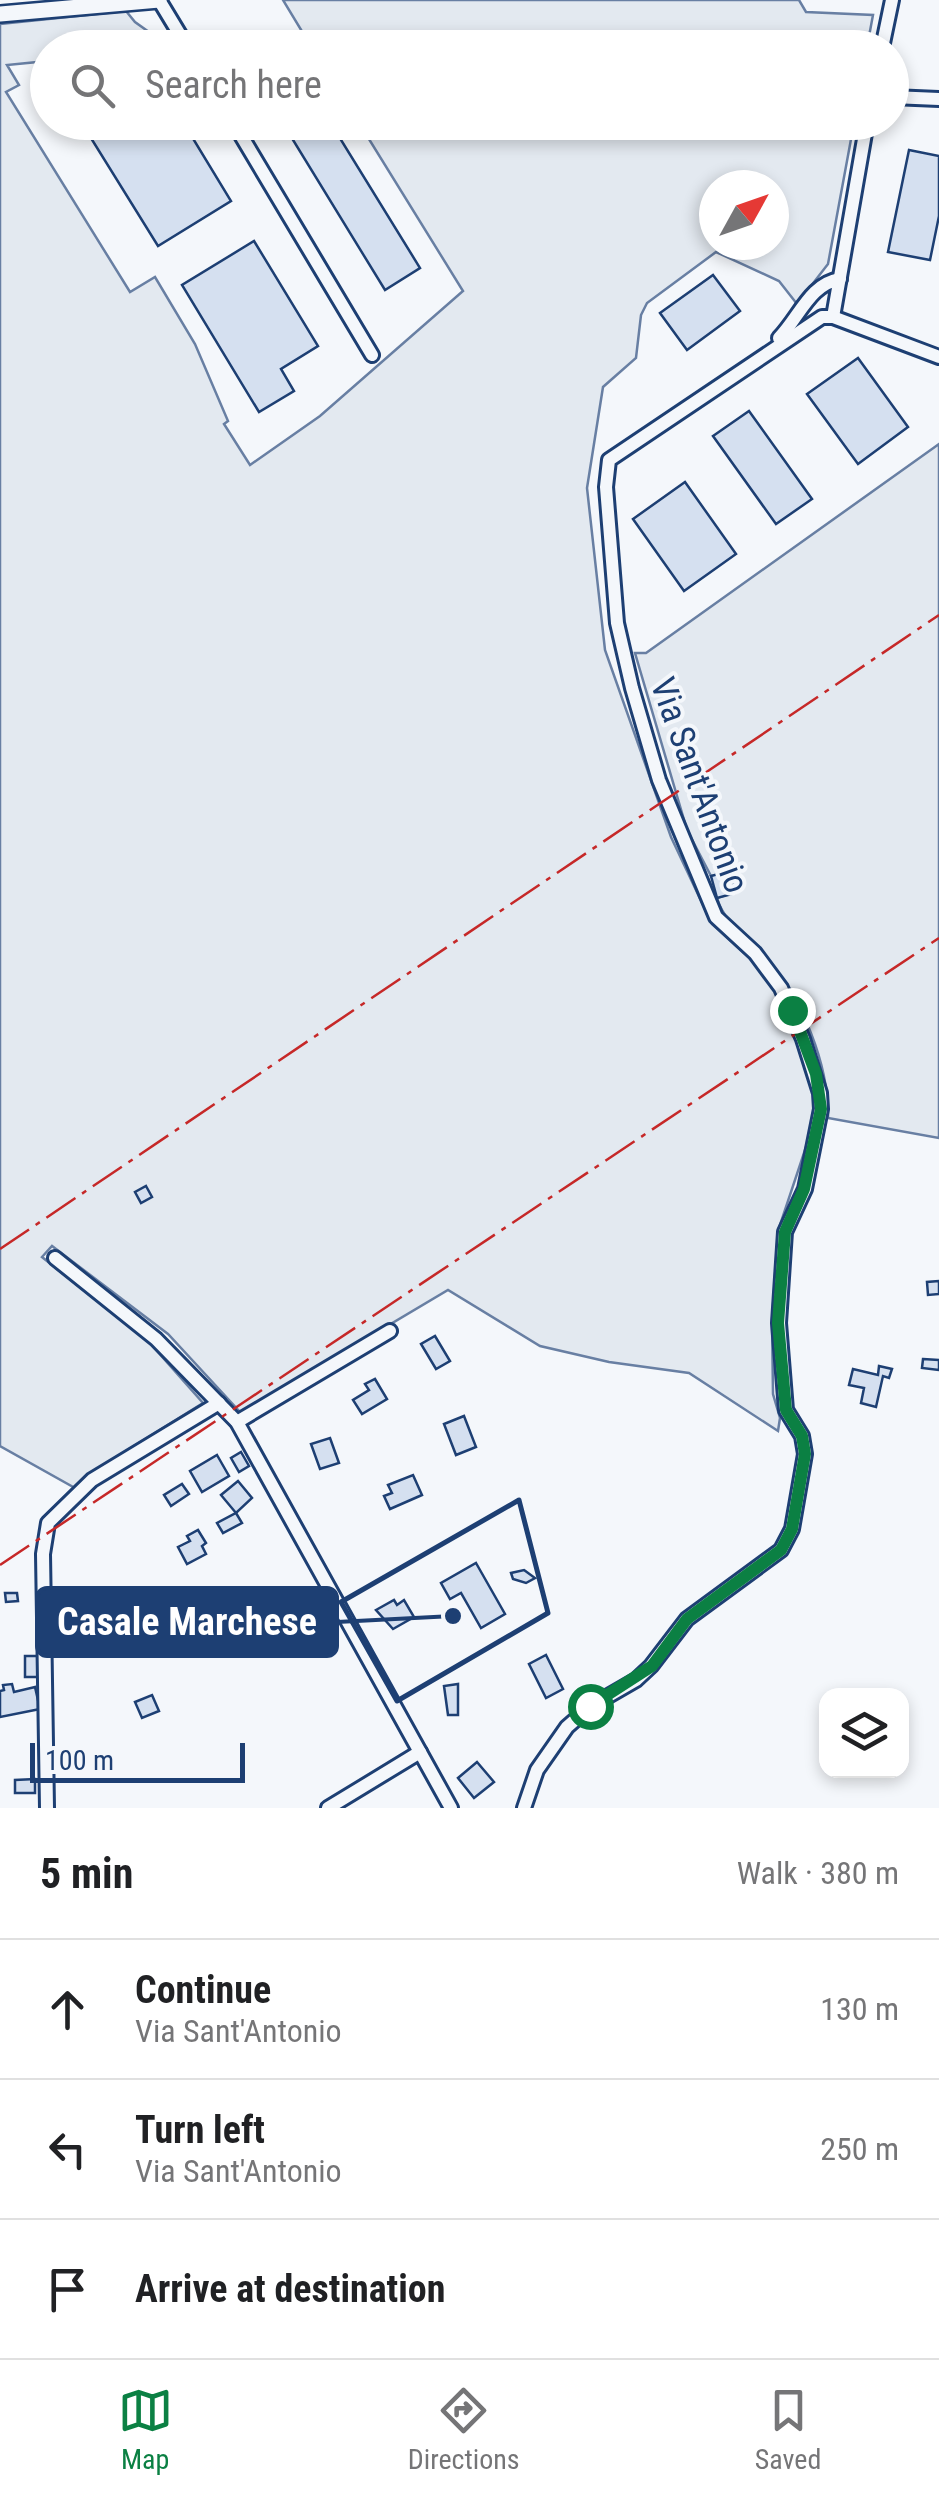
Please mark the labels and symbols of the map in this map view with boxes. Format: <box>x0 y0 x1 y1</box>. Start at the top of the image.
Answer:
north arrow <box>699 170 789 260</box>
street label: Via Sant'Antonio <box>642 672 757 898</box>
route end <box>770 988 816 1034</box>
callout: Casale Marchese <box>37 1588 337 1656</box>
text: Casale Marchese <box>57 1600 317 1644</box>
route start <box>568 1684 614 1730</box>
scale bar <box>30 1738 245 1782</box>

